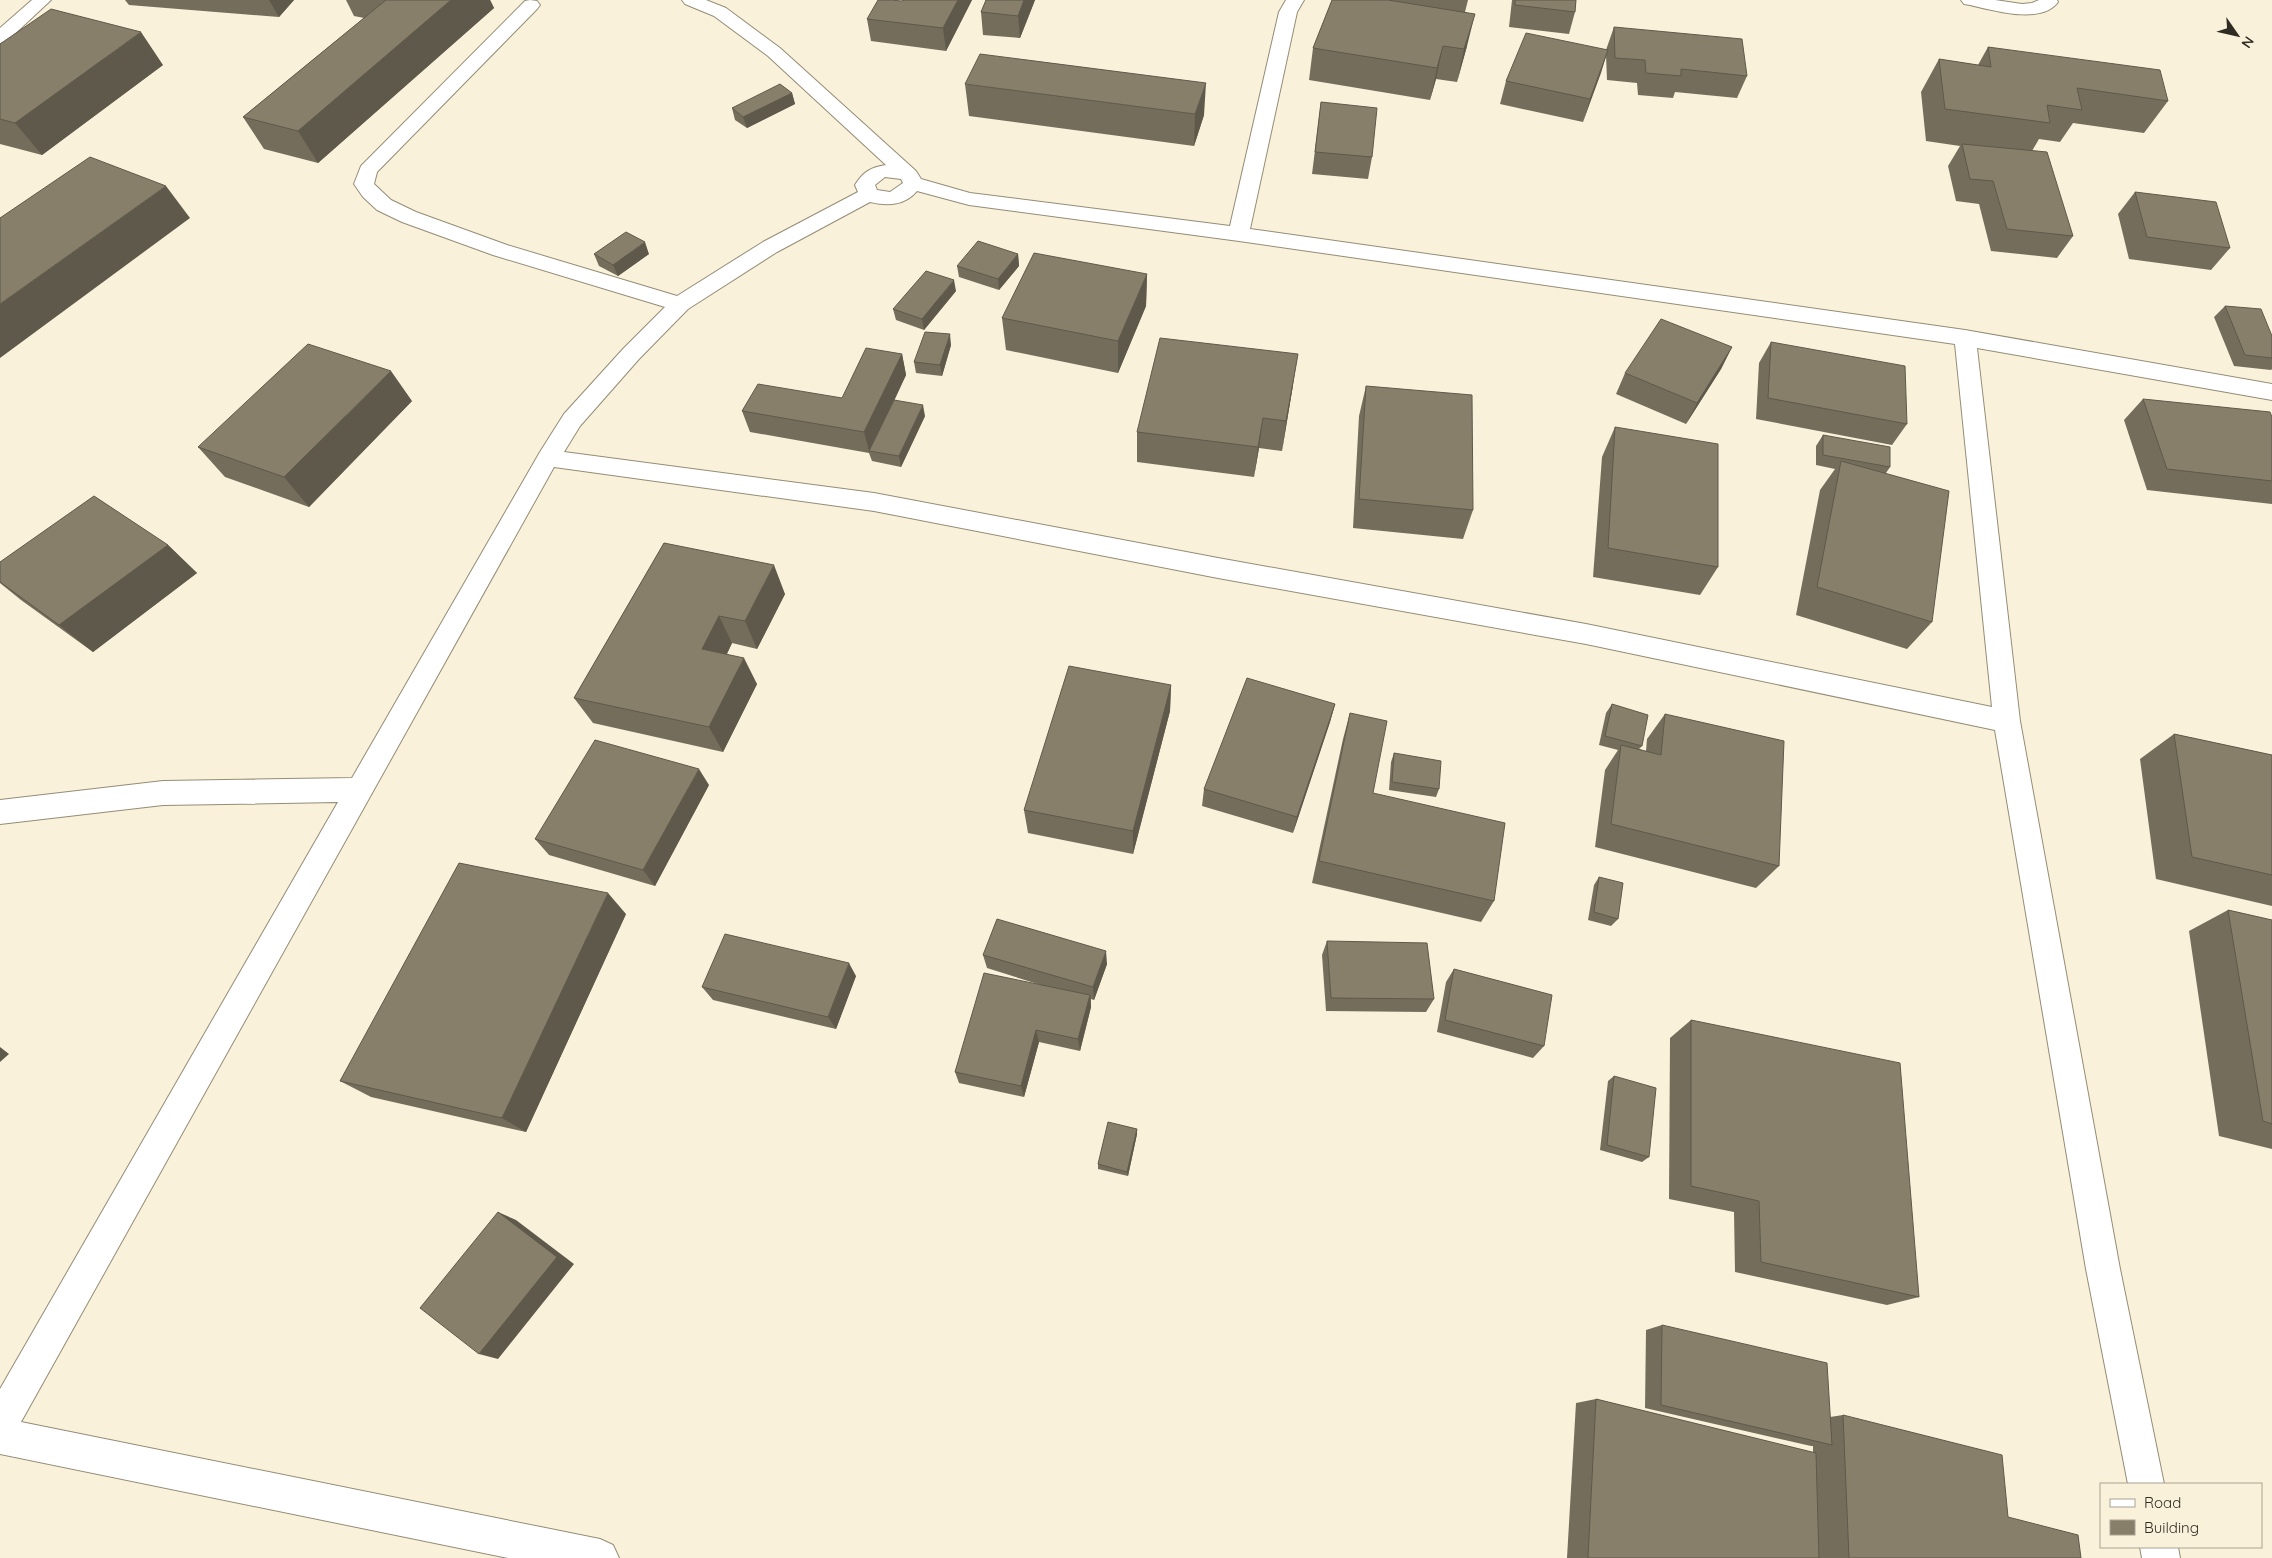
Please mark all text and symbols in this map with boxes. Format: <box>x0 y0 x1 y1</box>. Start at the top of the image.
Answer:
north arrow <box>2212 10 2262 60</box>
text: N <box>2237 33 2258 52</box>
legend <box>2100 1483 2262 1548</box>
text: Road <box>2144 1493 2181 1512</box>
text: Building <box>2144 1518 2199 1537</box>

